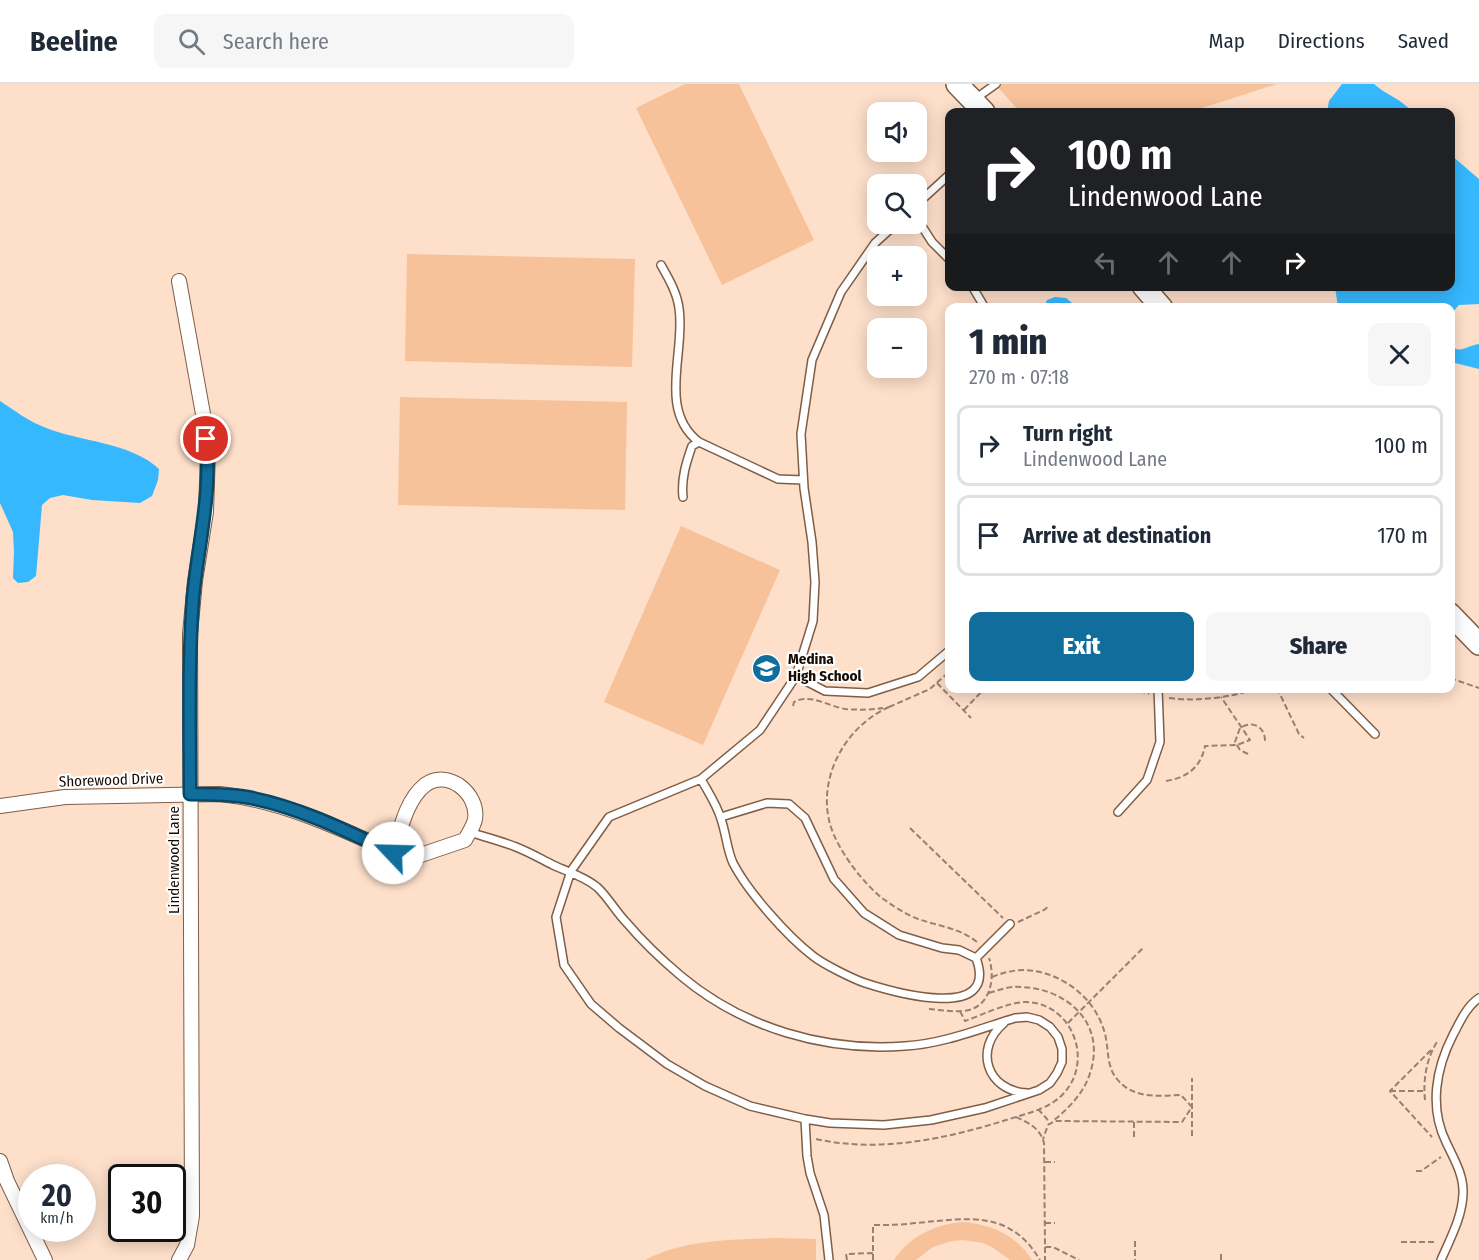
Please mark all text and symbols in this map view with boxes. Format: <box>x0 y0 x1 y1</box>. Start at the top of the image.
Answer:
search box <box>154 14 574 68</box>
text: Beeline <box>30 25 118 58</box>
icon: search <box>175 25 208 58</box>
text: Search here <box>223 28 329 55</box>
text: Map <box>1208 28 1245 54</box>
text: Directions <box>1278 28 1365 54</box>
text: Saved <box>1398 28 1449 54</box>
map controls <box>867 102 927 378</box>
button: sound <box>867 102 927 162</box>
text: 100 m <box>1068 130 1172 180</box>
icon: right <box>969 132 1047 210</box>
button: search <box>867 174 927 234</box>
text: Lindenwood Lane <box>1068 181 1263 213</box>
button: + <box>867 246 927 306</box>
icon: left <box>1089 246 1122 279</box>
icon: ahead <box>1152 246 1185 279</box>
icon: ahead <box>1215 246 1248 279</box>
icon: right <box>1278 246 1311 279</box>
button: − <box>867 318 927 378</box>
text: 1 min <box>969 320 1047 364</box>
button: close <box>1368 323 1431 386</box>
text: 270 m · 07:18 <box>969 365 1069 389</box>
pin <box>180 413 231 464</box>
text: Turn right <box>1023 420 1112 447</box>
icon: arrive <box>189 422 222 455</box>
icon: right <box>972 429 1005 462</box>
text: 100 m <box>1374 432 1428 459</box>
text: Lindenwood Lane <box>1023 447 1167 471</box>
icon: arrive <box>972 519 1005 552</box>
text: Arrive at destination <box>1023 522 1211 549</box>
text: 170 m <box>1377 522 1428 549</box>
button: Exit <box>969 612 1194 681</box>
button: Share <box>1206 612 1431 681</box>
place label: Medina High School <box>788 650 863 685</box>
school or university icon: Medina High School <box>751 652 783 684</box>
street label: Shorewood Drive <box>59 769 163 791</box>
street label: Lindenwood Lane <box>165 806 183 914</box>
position arrow <box>361 821 425 885</box>
speed limit sign: 30 <box>108 1164 186 1242</box>
text: 20 <box>42 1178 72 1214</box>
text: km/h <box>40 1209 74 1227</box>

